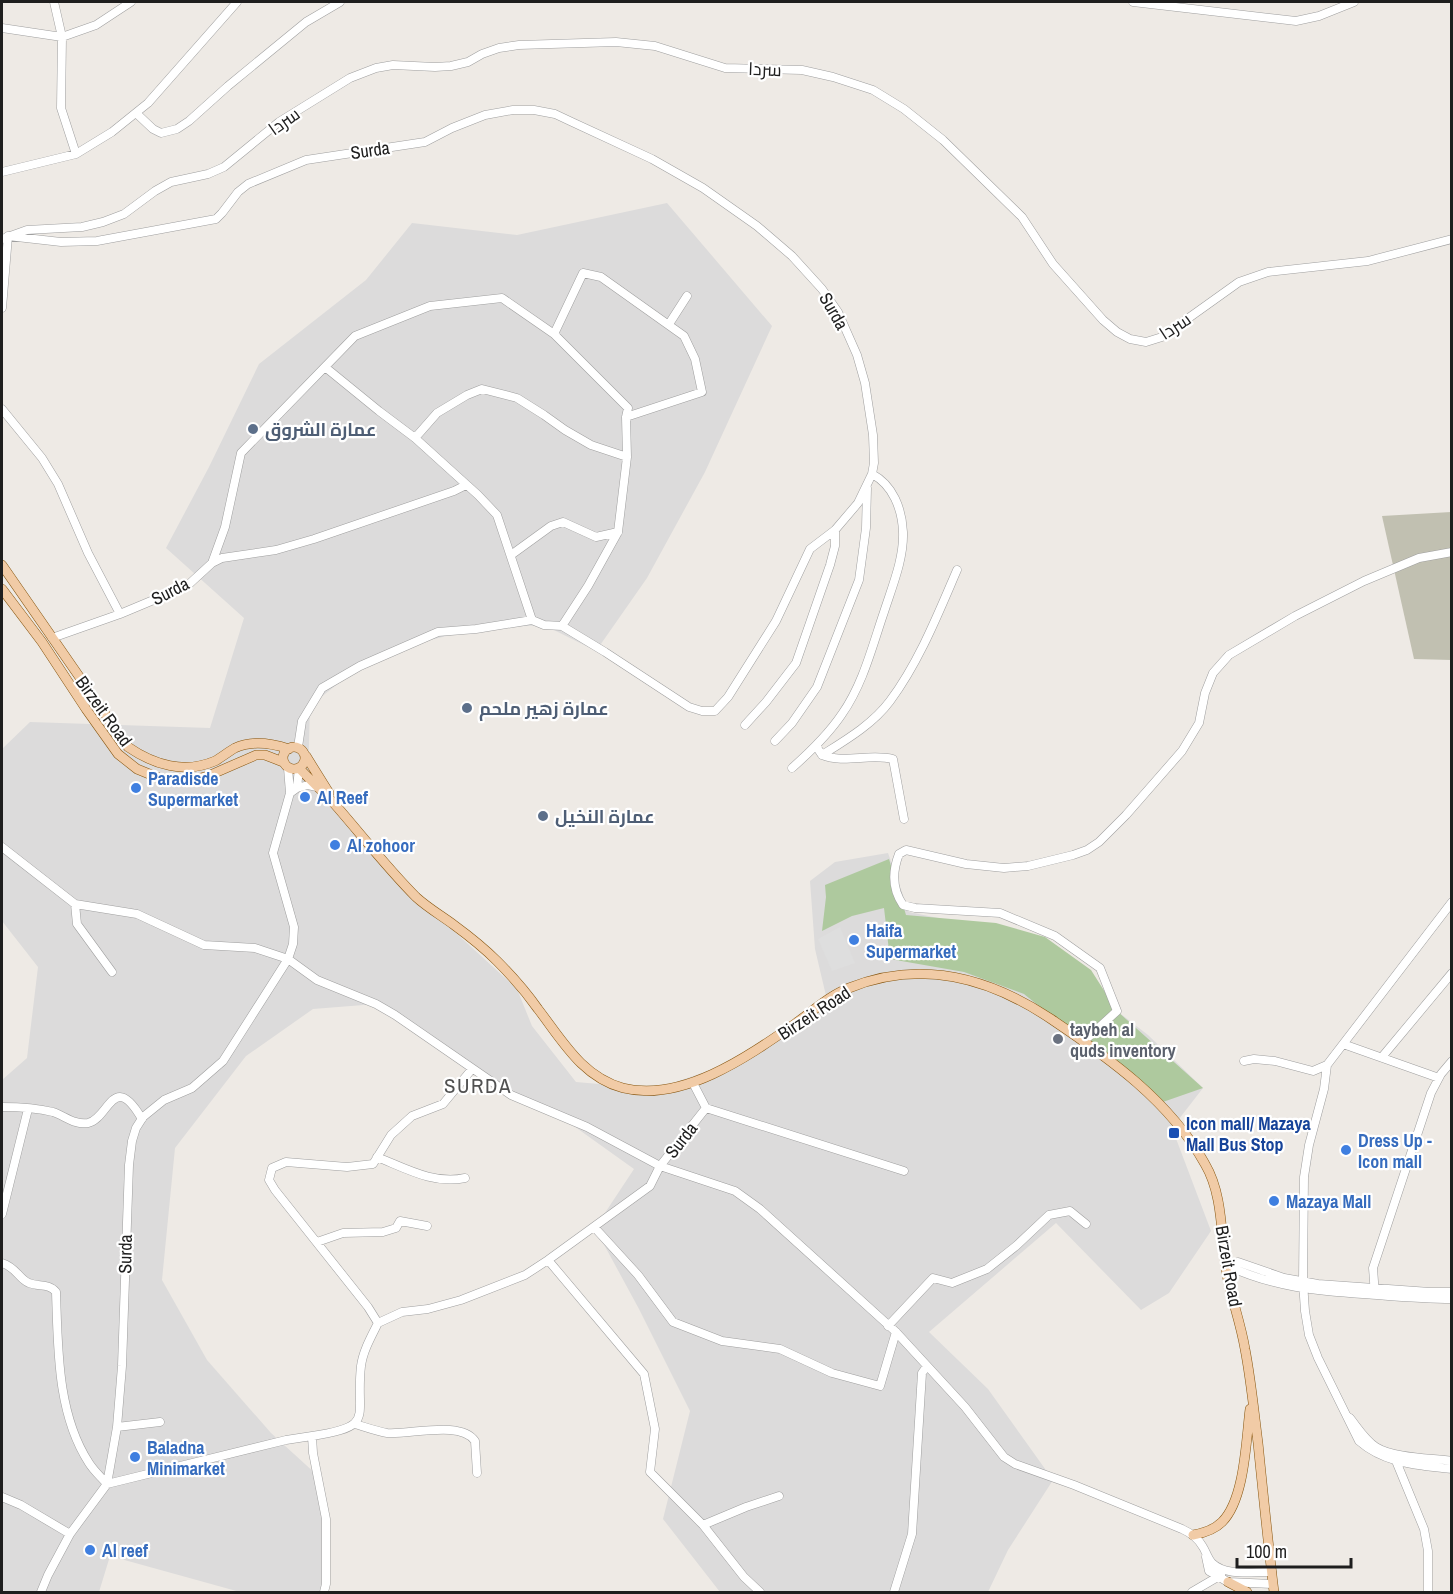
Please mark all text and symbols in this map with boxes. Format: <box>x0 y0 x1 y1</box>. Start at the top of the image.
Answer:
street label: سردا <box>748 56 782 82</box>
street label: سردا <box>263 101 305 141</box>
street label: Surda <box>349 135 391 165</box>
street label: Surda <box>813 288 855 334</box>
street label: سردا <box>1154 306 1196 346</box>
place label: عمارة الشروق <box>265 417 376 442</box>
marker: عمارة الشروق <box>246 422 260 436</box>
street label: Surda <box>147 571 193 611</box>
street label: Birzeit Road <box>70 670 138 752</box>
place label: عمارة زهير ملحم <box>479 696 609 721</box>
marker: عمارة زهير ملحم <box>460 701 474 715</box>
place label: Paradisde Supermarket <box>148 766 238 812</box>
marker: Paradisde Supermarket <box>129 781 143 795</box>
place label: Al Reef <box>317 785 368 810</box>
marker: Al Reef <box>298 790 312 804</box>
place label: عمارة النخيل <box>555 804 655 829</box>
marker: عمارة النخيل <box>536 809 550 823</box>
place label: Al zohoor <box>347 833 415 858</box>
marker: Al zohoor <box>328 838 342 852</box>
place label: Haifa Supermarket <box>866 918 956 964</box>
marker: Haifa Supermarket <box>847 933 861 947</box>
street label: Birzeit Road <box>773 980 855 1046</box>
place label: taybeh al quds inventory <box>1070 1017 1177 1063</box>
marker: taybeh al quds inventory <box>1051 1032 1065 1046</box>
district label: SURDA <box>444 1071 512 1100</box>
place label: Icon mall/ Mazaya Mall Bus Stop <box>1186 1111 1311 1157</box>
street label: Surda <box>659 1117 703 1163</box>
marker: Icon mall/ Mazaya Mall Bus Stop <box>1167 1126 1181 1140</box>
place label: Dress Up - Icon mall <box>1358 1128 1432 1174</box>
marker: Dress Up - Icon mall <box>1339 1143 1353 1157</box>
place label: Mazaya Mall <box>1286 1189 1371 1214</box>
marker: Mazaya Mall <box>1267 1194 1281 1208</box>
street label: Birzeit Road <box>1210 1223 1248 1309</box>
street label: Surda <box>112 1234 138 1274</box>
place label: Baladna Minimarket <box>147 1435 225 1481</box>
marker: Baladna Minimarket <box>128 1450 142 1464</box>
scale bar <box>1237 1531 1351 1569</box>
place label: Al reef <box>102 1538 148 1563</box>
text: 100 m <box>1246 1539 1287 1564</box>
marker: Al reef <box>83 1543 97 1557</box>

